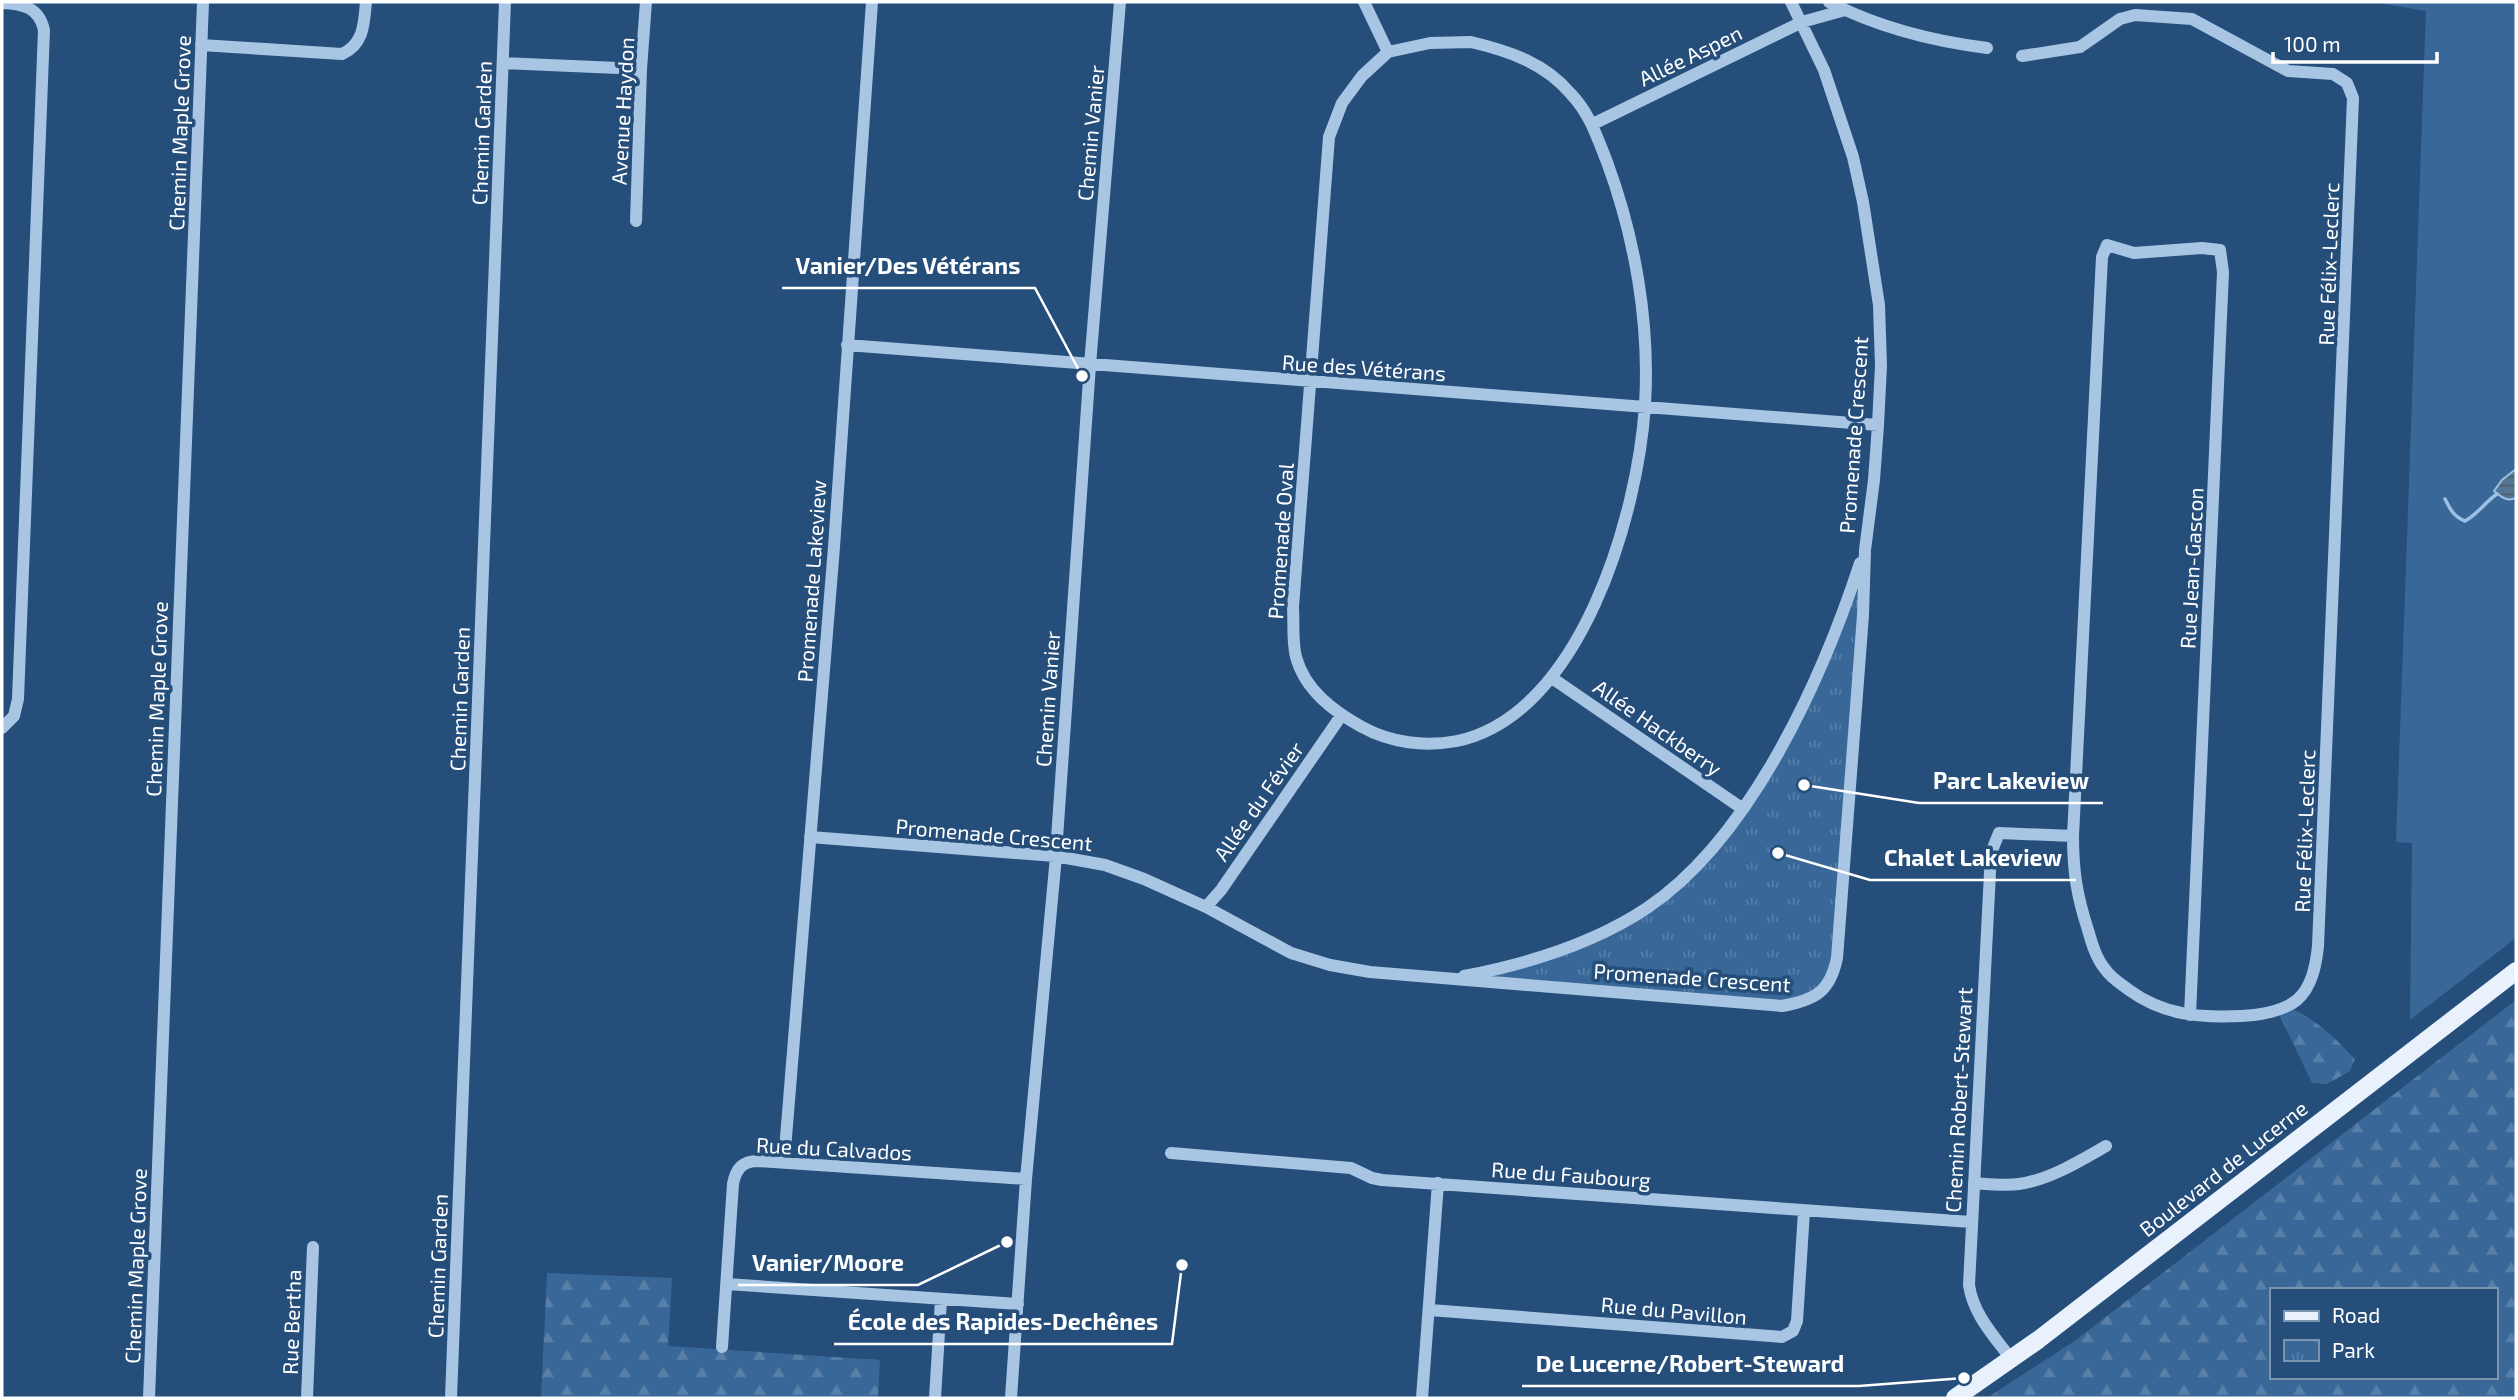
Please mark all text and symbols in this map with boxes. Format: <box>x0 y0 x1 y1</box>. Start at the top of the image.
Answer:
street label: Allée Aspen <box>1634 19 1746 91</box>
scale bar <box>2273 21 2438 65</box>
text: 100 m <box>2284 31 2341 56</box>
street label: Chemin Maple Grove <box>163 35 195 231</box>
street label: Avenue Haydon <box>606 37 638 185</box>
street label: Chemin Garden <box>466 60 496 206</box>
street label: Chemin Vanier <box>1072 63 1108 202</box>
street label: Rue Félix-Leclerc <box>2313 182 2343 346</box>
callout: Vanier/Des Vétérans <box>782 244 1035 288</box>
text: Vanier/Des Vétérans <box>796 251 1020 279</box>
street label: Promenade Crescent <box>1834 336 1872 534</box>
street label: Rue des Vétérans <box>1281 349 1447 385</box>
street label: Promenade Oval <box>1262 461 1298 620</box>
street label: Promenade Lakeview <box>791 479 831 683</box>
street label: Rue Jean-Gascon <box>2174 487 2208 649</box>
street label: Chemin Maple Grove <box>140 601 172 797</box>
street label: Chemin Garden <box>444 626 474 772</box>
street label: Chemin Vanier <box>1030 630 1064 768</box>
street label: Allée Hackberry <box>1589 674 1727 780</box>
street label: Allée du Févier <box>1208 736 1309 865</box>
street label: Rue Félix-Leclerc <box>2289 749 2319 913</box>
callout: Parc Lakeview <box>1919 759 2103 803</box>
text: Parc Lakeview <box>1933 766 2089 794</box>
street label: Promenade Crescent <box>895 813 1093 855</box>
callout: Chalet Lakeview <box>1870 836 2076 880</box>
text: Chalet Lakeview <box>1884 843 2062 871</box>
street label: Promenade Crescent <box>1593 958 1791 996</box>
street label: Chemin Robert-Stewart <box>1940 987 1976 1213</box>
street label: Boulevard de Lucerne <box>2134 1095 2312 1241</box>
street label: Rue du Calvados <box>755 1131 913 1165</box>
street label: Rue du Faubourg <box>1490 1156 1652 1192</box>
street label: Chemin Maple Grove <box>119 1168 151 1364</box>
street label: Chemin Garden <box>422 1193 452 1339</box>
callout: Vanier/Moore <box>738 1241 918 1285</box>
text: Vanier/Moore <box>752 1248 904 1276</box>
street label: Rue Bertha <box>277 1269 305 1375</box>
legend <box>2270 1288 2497 1379</box>
street label: Rue du Pavillon <box>1600 1291 1748 1329</box>
callout: École des Rapides-Dechênes <box>834 1300 1172 1344</box>
text: Road <box>2332 1302 2380 1327</box>
text: École des Rapides-Dechênes <box>848 1307 1158 1335</box>
text: Park <box>2332 1337 2375 1362</box>
callout: De Lucerne/Robert-Steward <box>1522 1342 1859 1386</box>
text: De Lucerne/Robert-Steward <box>1536 1349 1844 1377</box>

